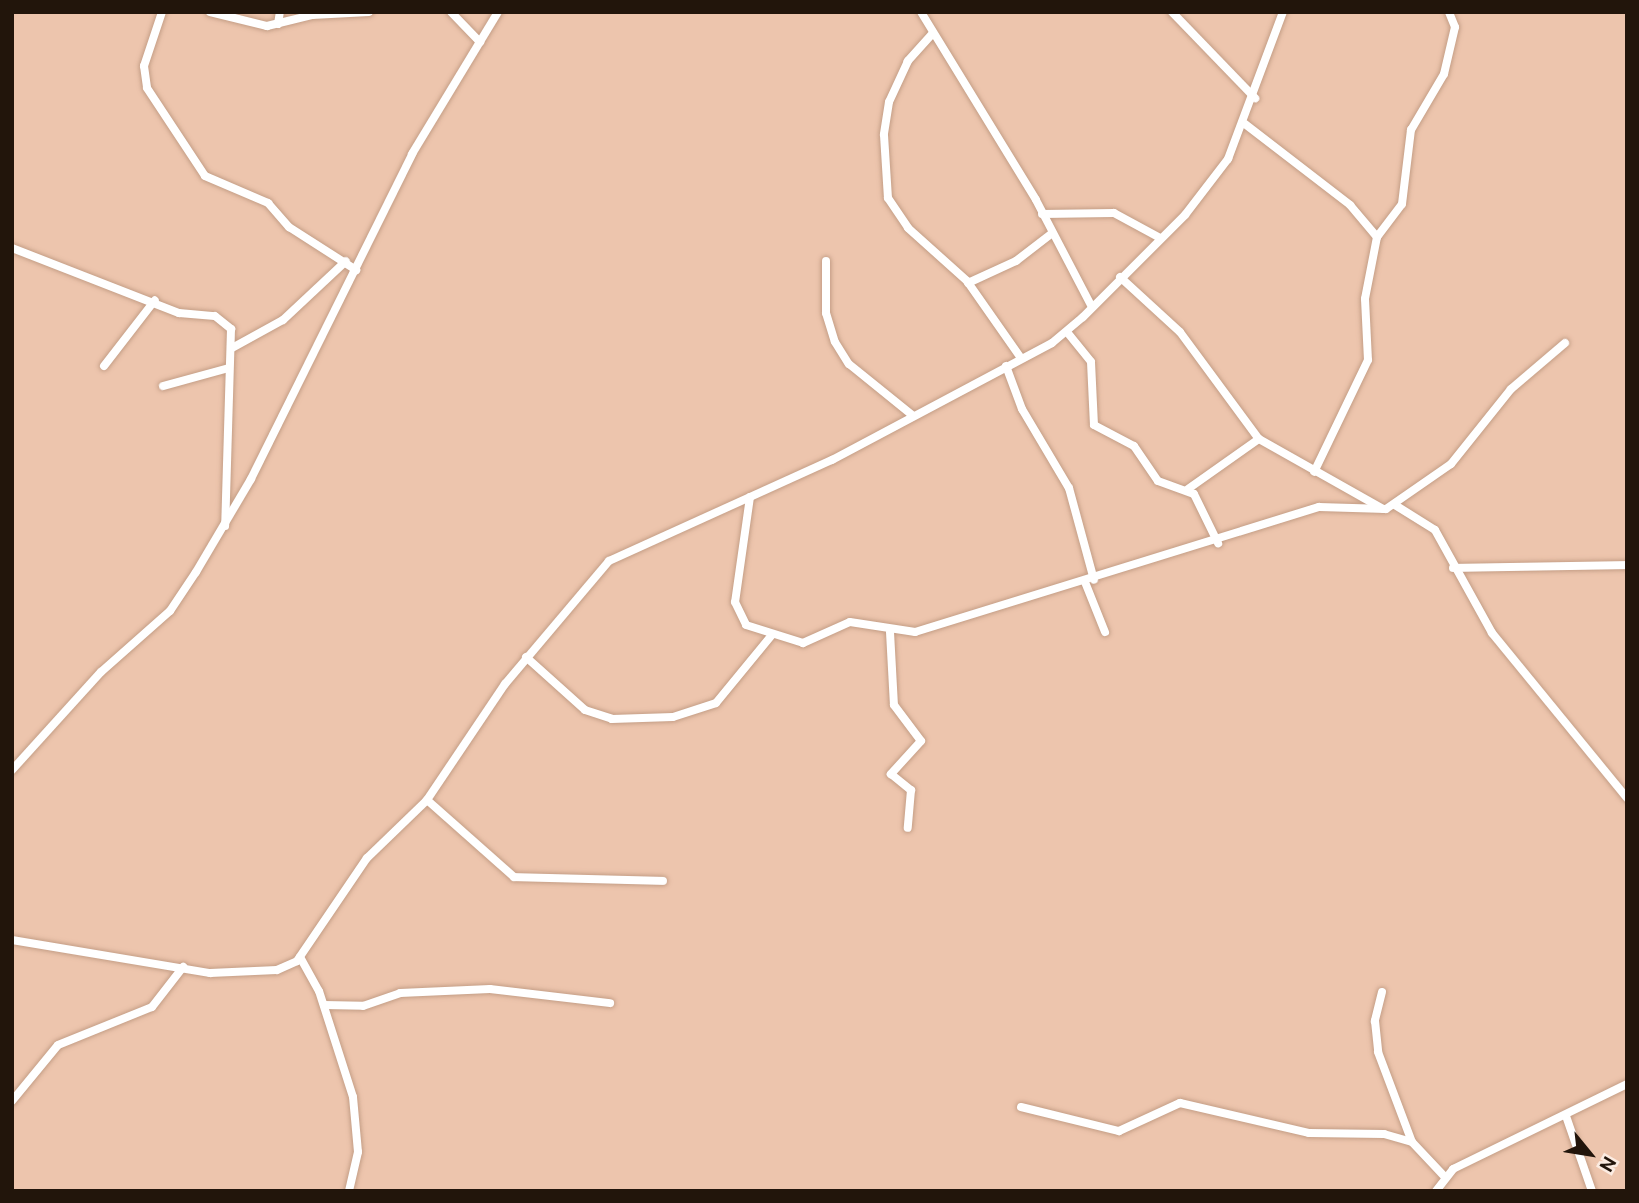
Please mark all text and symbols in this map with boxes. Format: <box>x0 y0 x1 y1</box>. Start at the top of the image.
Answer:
north arrow <box>1555 1119 1625 1189</box>
text: N <box>1595 1153 1621 1176</box>

